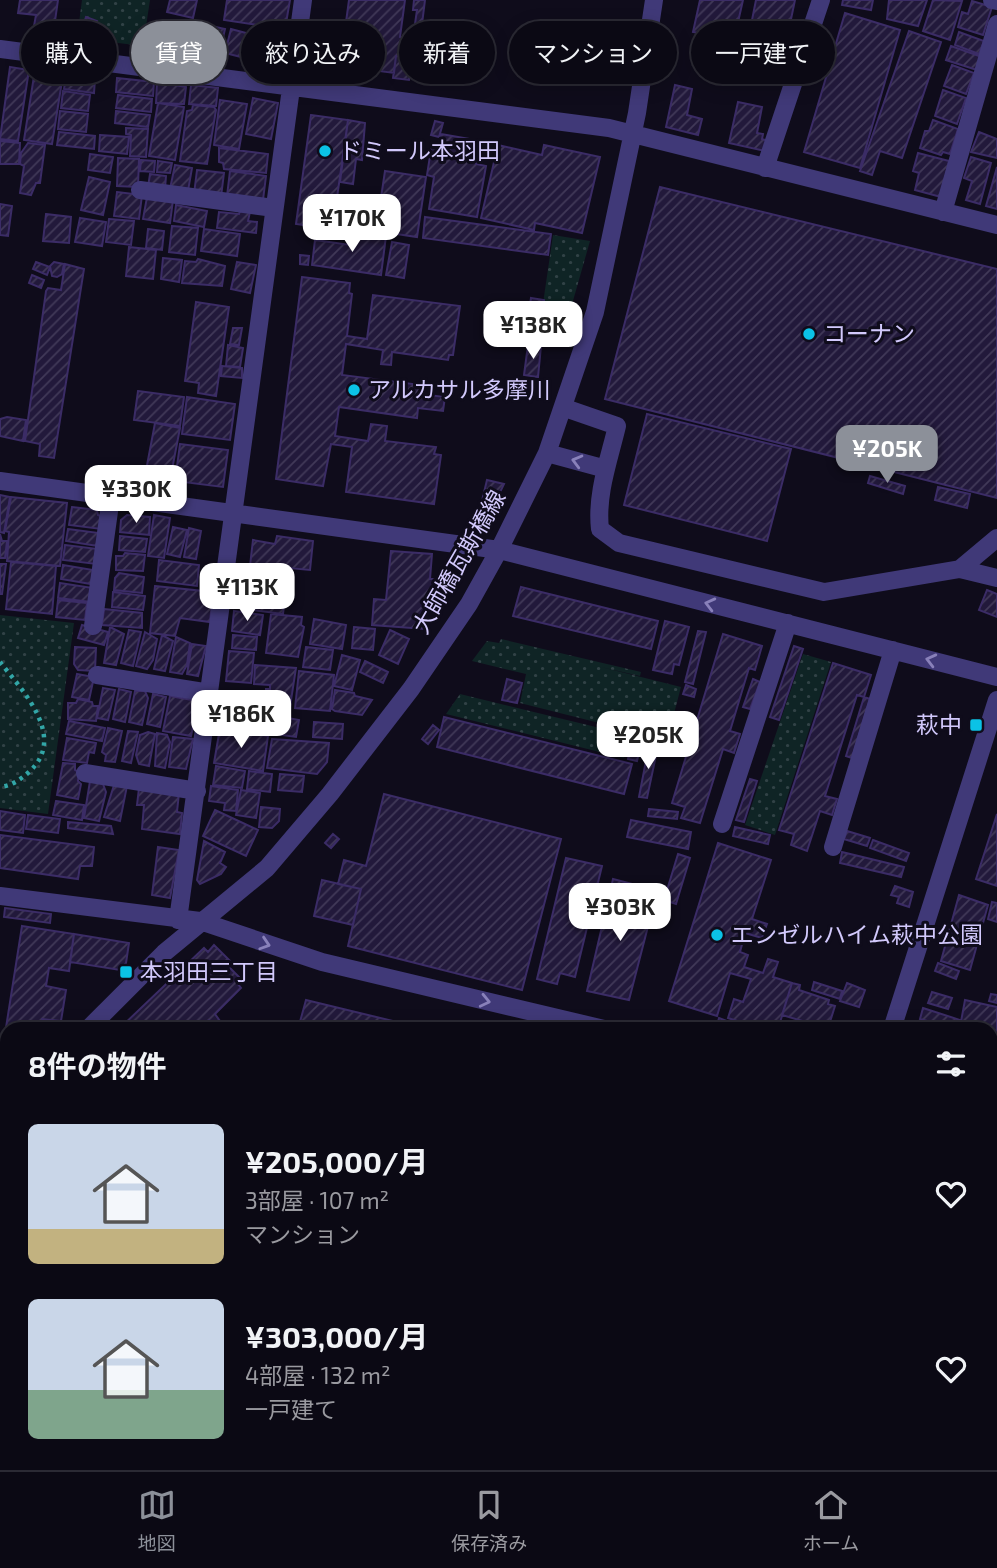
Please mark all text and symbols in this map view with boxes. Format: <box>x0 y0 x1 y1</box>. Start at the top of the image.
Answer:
chip: 購入 <box>21 21 117 84</box>
chip: 賃貸 <box>131 21 227 84</box>
chip: 絞り込み <box>241 21 385 84</box>
chip: 新着 <box>399 21 495 84</box>
chip: マンション <box>509 21 677 84</box>
chip: 一戸建て <box>691 21 835 84</box>
place label: ドミール本羽田 <box>339 136 500 164</box>
marker: ドミール本羽田 <box>317 143 333 159</box>
pin: ¥170K <box>303 194 401 254</box>
text: ¥170K <box>319 203 385 231</box>
pin: ¥138K <box>484 302 582 361</box>
text: ¥138K <box>499 310 567 338</box>
place label: コーナン <box>823 319 915 347</box>
marker: コーナン <box>801 326 817 342</box>
place label: アルカサル多摩川 <box>368 375 551 403</box>
marker: アルカサル多摩川 <box>346 382 362 398</box>
pin: ¥205K <box>838 426 936 485</box>
text: ¥205K <box>852 434 922 462</box>
one-way arrow <box>571 455 583 469</box>
pin: ¥330K <box>87 466 185 525</box>
text: ¥330K <box>101 474 171 502</box>
street label: 大師橋瓦斯橋線 <box>406 485 511 638</box>
pin: ¥113K <box>198 564 296 623</box>
text: ¥113K <box>216 572 278 600</box>
one-way arrow <box>705 597 717 612</box>
one-way arrow <box>925 654 937 668</box>
pin: ¥186K <box>192 690 290 750</box>
text: ¥186K <box>207 699 275 727</box>
place label: 萩中 <box>916 710 962 738</box>
pin: ¥205K <box>599 712 697 771</box>
marker: 萩中 <box>968 717 984 733</box>
text: ¥205K <box>613 720 683 748</box>
pin: ¥303K <box>571 884 669 943</box>
text: ¥303K <box>585 892 655 920</box>
place label: エンゼルハイム萩中公園 <box>731 920 983 948</box>
marker: エンゼルハイム萩中公園 <box>709 927 725 943</box>
one-way arrow <box>258 936 270 950</box>
place label: 本羽田三丁目 <box>140 957 278 985</box>
marker: 本羽田三丁目 <box>118 964 134 980</box>
one-way arrow <box>479 993 491 1007</box>
icon: filters <box>932 1045 970 1083</box>
text: 8件の物件 <box>28 1047 167 1083</box>
text: ¥205,000/月 <box>245 1143 428 1179</box>
icon: home <box>84 1152 168 1236</box>
icon: heart <box>932 1175 970 1213</box>
text: 3部屋 · 107 m² <box>245 1186 389 1214</box>
text: マンション <box>245 1220 360 1248</box>
text: ¥303,000/月 <box>245 1318 429 1354</box>
icon: home <box>84 1327 168 1411</box>
icon: heart <box>932 1350 970 1388</box>
text: 4部屋 · 132 m² <box>245 1361 391 1389</box>
text: 一戸建て <box>245 1395 337 1423</box>
tab: 地図 <box>138 1486 176 1555</box>
tab: 保存済み <box>451 1486 527 1555</box>
tab: ホーム <box>803 1486 859 1555</box>

